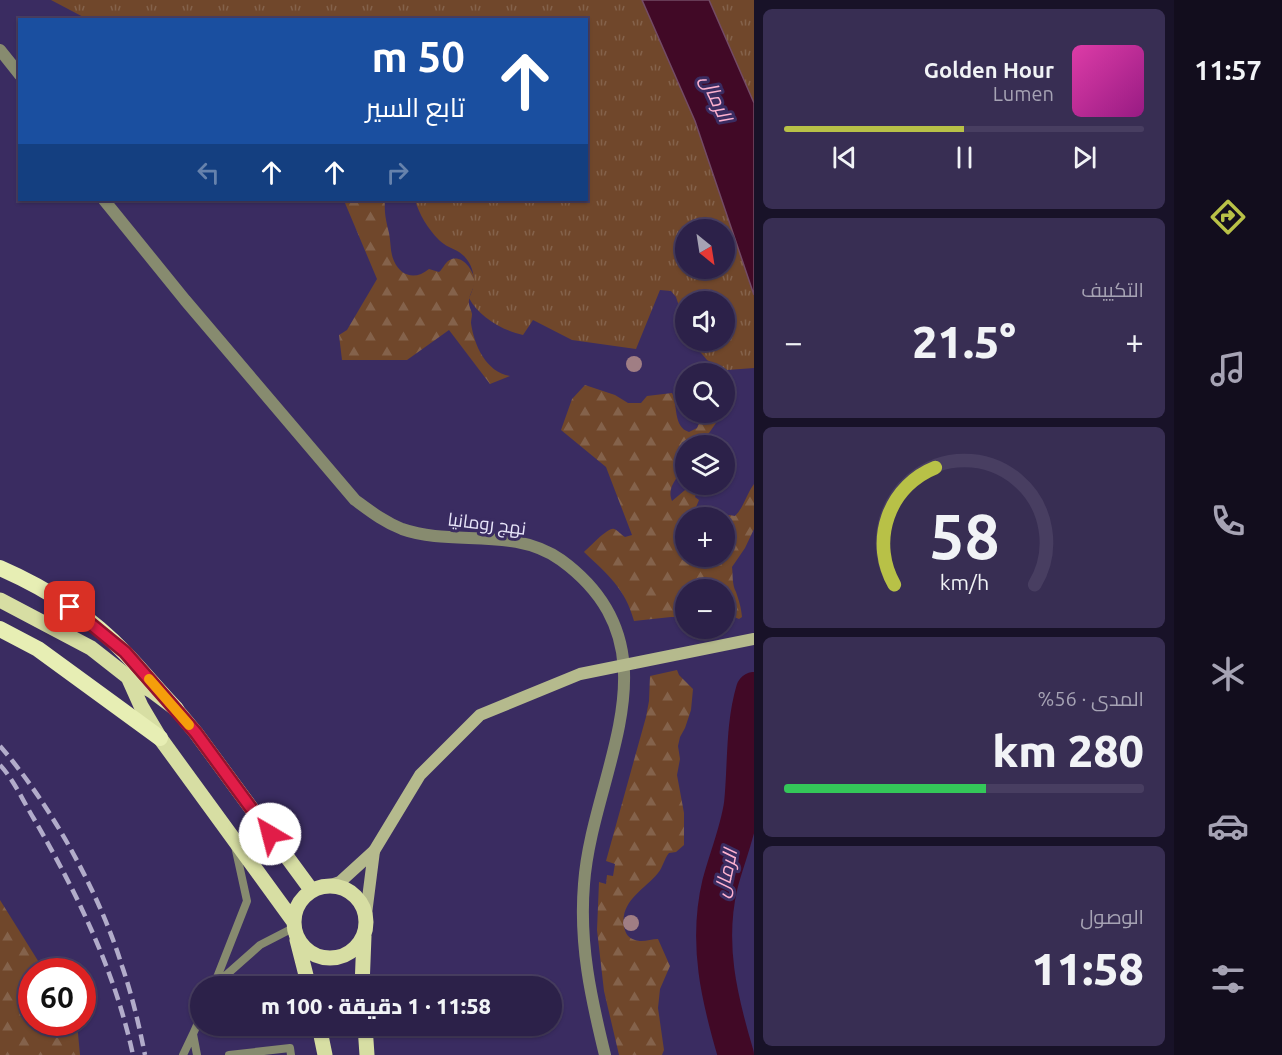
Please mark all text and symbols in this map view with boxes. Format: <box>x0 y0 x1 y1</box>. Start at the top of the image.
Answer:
text: 50 m <box>371 33 465 80</box>
icon: ahead <box>486 42 564 120</box>
text: 11:57 <box>1194 55 1262 85</box>
text: Golden Hour <box>924 57 1054 82</box>
water label: الرمال <box>696 71 739 128</box>
text: Lumen <box>993 82 1054 105</box>
text: تابع السير <box>365 92 465 122</box>
icon: previous <box>828 141 861 174</box>
icon: pause <box>948 141 981 174</box>
icon: next <box>1068 141 1101 174</box>
icon: left <box>192 156 225 189</box>
icon: ahead <box>255 156 288 189</box>
icon: ahead <box>318 156 351 189</box>
icon: right <box>381 156 414 189</box>
icon: directions <box>1207 196 1249 238</box>
north arrow <box>675 219 735 279</box>
map controls <box>675 219 735 639</box>
text: التكييف <box>1081 278 1144 301</box>
button: sound <box>675 291 735 351</box>
text: 21.5° <box>912 316 1016 367</box>
text: − <box>784 323 803 360</box>
text: + <box>1125 323 1144 360</box>
icon: music <box>1207 348 1249 390</box>
button: search <box>675 363 735 423</box>
button: layers <box>675 435 735 495</box>
icon: phone <box>1207 500 1249 542</box>
text: 58 <box>929 501 999 571</box>
button: + <box>675 507 735 567</box>
street label: نهج رومانيا <box>446 508 527 541</box>
text: km/h <box>939 570 989 594</box>
button: − <box>675 579 735 639</box>
pin <box>44 581 95 632</box>
icon: arrive <box>53 590 86 623</box>
icon: climate <box>1207 653 1249 695</box>
text: المدى · 56% <box>1038 687 1144 710</box>
text: 280 km <box>992 725 1144 776</box>
position arrow <box>238 802 302 866</box>
icon: car <box>1207 805 1249 847</box>
water label: الرمال <box>709 844 743 900</box>
text: الوصول <box>1080 905 1144 928</box>
text: 11:58 <box>1031 943 1144 994</box>
speed limit sign: 60 <box>18 958 96 1036</box>
icon: filters <box>1207 958 1249 1000</box>
text: 11:58 · 1 دقيقة · 100 m <box>261 993 491 1018</box>

